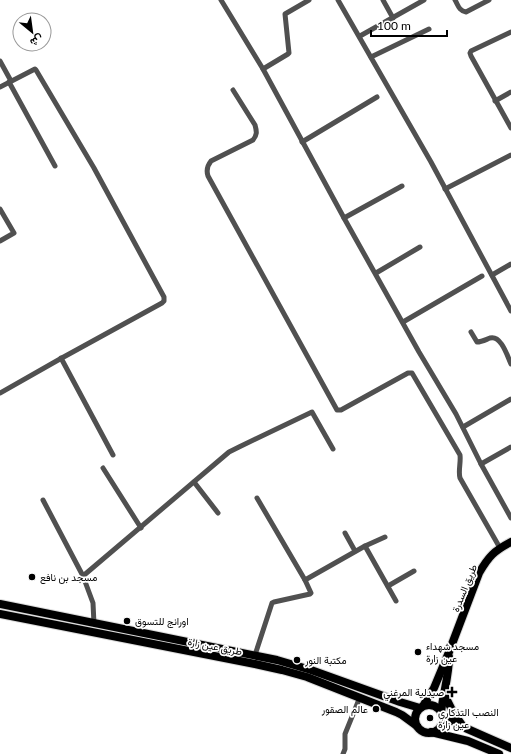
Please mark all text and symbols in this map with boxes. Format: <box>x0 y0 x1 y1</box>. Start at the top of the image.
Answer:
north arrow <box>12 12 52 52</box>
scale bar <box>371 12 447 38</box>
text: 100 m <box>377 18 411 33</box>
text: ش <box>28 31 46 50</box>
street label: طريق السدرة <box>449 562 480 614</box>
place label: مسجد بن نافع <box>40 571 97 584</box>
marker: مسجد بن نافع <box>27 572 37 582</box>
place label: اورانج للتسوق <box>135 615 189 628</box>
marker: اورانج للتسوق <box>122 616 132 626</box>
street label: طريق عين زارة <box>187 635 244 658</box>
place label: مسجد شهداء عين زارة <box>426 640 479 665</box>
marker: مسجد شهداء عين زارة <box>413 647 423 657</box>
place label: مكتبة النور <box>304 654 347 667</box>
marker: مكتبة النور <box>292 655 302 665</box>
place label: صيدلية المرغني <box>383 686 444 701</box>
marker: صيدلية المرغني <box>447 687 457 697</box>
place label: عالم الصقور <box>321 703 368 716</box>
marker: عالم الصقور <box>371 704 381 714</box>
place label: النصب التذكاري عين زارة <box>438 706 499 731</box>
marker: النصب التذكاري عين زارة <box>425 713 435 723</box>

